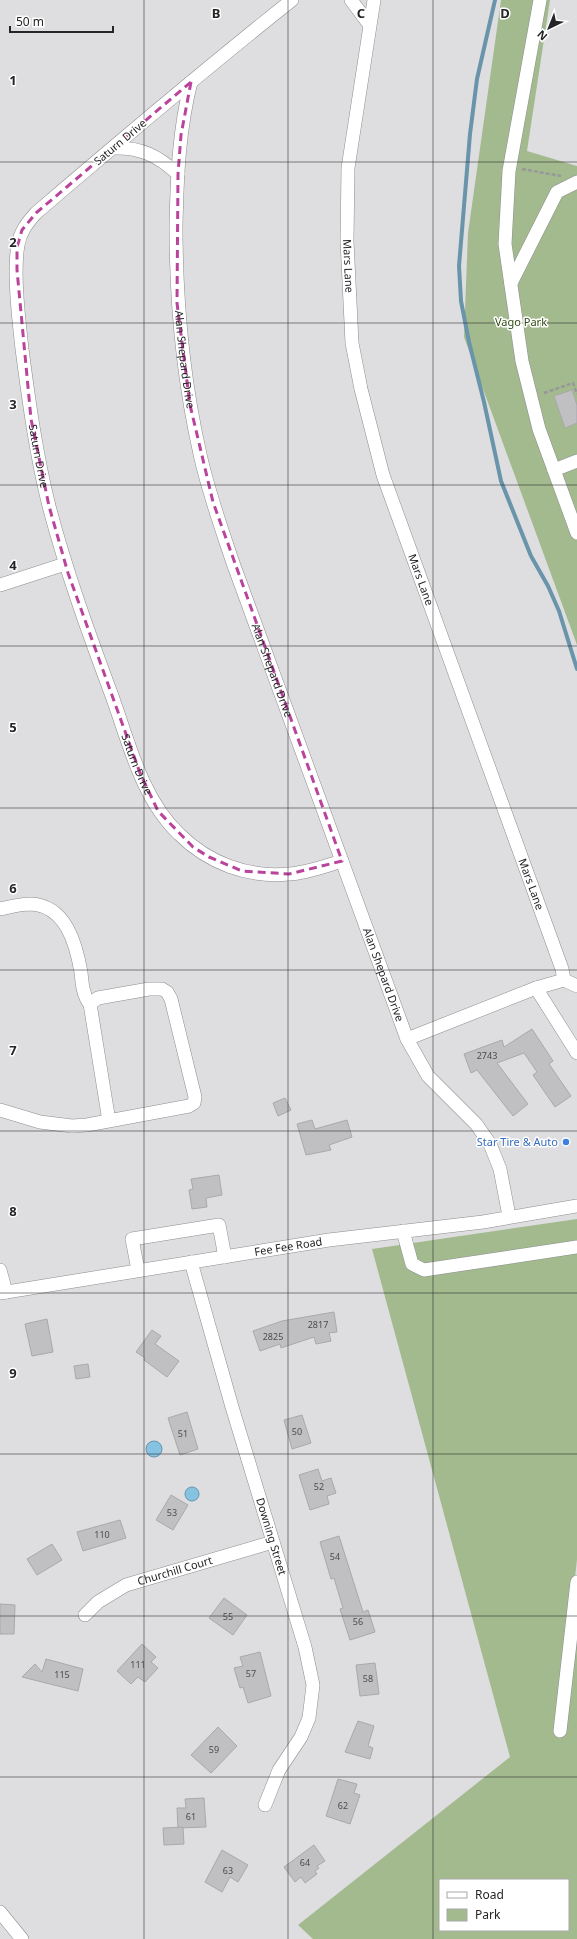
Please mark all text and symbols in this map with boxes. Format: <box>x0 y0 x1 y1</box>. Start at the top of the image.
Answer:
text: B <box>212 4 220 22</box>
text: C <box>357 4 365 22</box>
text: D <box>500 4 510 22</box>
scale bar <box>10 8 113 34</box>
north arrow <box>529 8 569 48</box>
text: 50 m <box>16 13 44 30</box>
text: N <box>533 27 550 44</box>
text: 1 <box>9 71 17 89</box>
street label: Saturn Drive <box>90 115 149 168</box>
text: 2 <box>9 233 17 251</box>
street label: Mars Lane <box>340 239 358 293</box>
street label: Alan Shepard Drive <box>172 310 199 410</box>
park label: Vago Park <box>495 314 547 329</box>
text: 3 <box>9 395 17 413</box>
street label: Saturn Drive <box>26 423 52 489</box>
street label: Mars Lane <box>405 552 438 607</box>
text: 4 <box>9 556 17 574</box>
street label: Alan Shepard Drive <box>249 621 297 719</box>
text: 5 <box>9 718 17 736</box>
street label: Saturn Drive <box>118 732 157 797</box>
street label: Mars Lane <box>516 856 548 912</box>
text: 6 <box>9 879 17 897</box>
street label: Alan Shepard Drive <box>360 925 408 1023</box>
text: 7 <box>9 1041 17 1059</box>
house number: 2743 <box>477 1049 497 1062</box>
place label: Star Tire & Auto <box>477 1134 558 1149</box>
marker: Star Tire & Auto <box>561 1137 571 1147</box>
text: 8 <box>9 1202 17 1220</box>
street label: Fee Fee Road <box>253 1233 323 1259</box>
house number: 2817 <box>308 1318 328 1331</box>
house number: 2825 <box>263 1330 283 1343</box>
text: 9 <box>9 1364 17 1382</box>
house number: 50 <box>292 1425 302 1438</box>
house number: 51 <box>178 1427 188 1440</box>
house number: 52 <box>314 1480 324 1493</box>
street label: Downing Street <box>253 1496 291 1577</box>
house number: 53 <box>167 1506 177 1519</box>
house number: 110 <box>94 1528 110 1541</box>
house number: 54 <box>330 1550 340 1563</box>
street label: Churchill Court <box>135 1552 214 1588</box>
house number: 55 <box>223 1610 233 1623</box>
house number: 56 <box>353 1615 363 1628</box>
house number: 111 <box>130 1658 146 1671</box>
house number: 57 <box>246 1667 256 1680</box>
house number: 115 <box>54 1668 70 1681</box>
house number: 58 <box>363 1672 373 1685</box>
house number: 59 <box>209 1743 219 1756</box>
house number: 62 <box>338 1799 348 1812</box>
house number: 61 <box>186 1810 196 1823</box>
house number: 64 <box>300 1856 310 1869</box>
house number: 63 <box>223 1864 233 1877</box>
legend <box>439 1879 569 1931</box>
text: Road <box>475 1886 504 1903</box>
text: Park <box>475 1906 501 1923</box>

